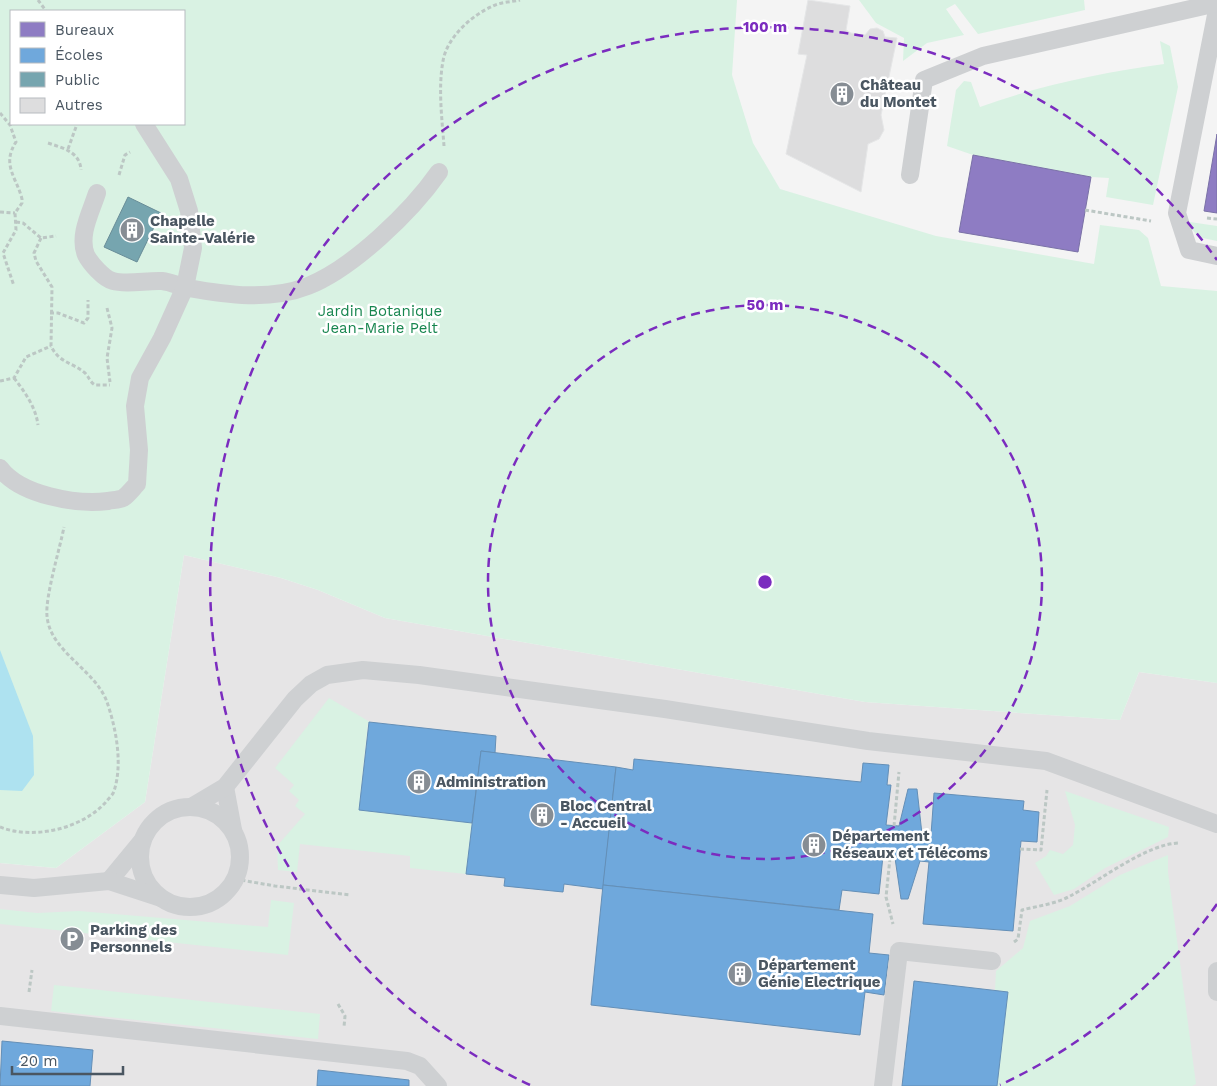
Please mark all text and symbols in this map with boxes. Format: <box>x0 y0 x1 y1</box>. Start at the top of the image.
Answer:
legend <box>10 10 185 125</box>
text: 100 m <box>743 18 787 36</box>
text: Bureaux <box>55 21 114 39</box>
text: Écoles <box>55 46 103 64</box>
text: Public <box>55 71 100 89</box>
place label: Château du Montet <box>860 76 937 111</box>
building icon: Château du Montet <box>829 81 855 107</box>
text: Autres <box>55 96 103 114</box>
place label: Chapelle Sainte-Valérie <box>150 212 256 247</box>
building icon: Chapelle Sainte-Valérie <box>119 217 145 243</box>
text: 50 m <box>747 296 783 314</box>
park label: Jardin Botanique Jean-Marie Pelt <box>318 302 442 337</box>
centre of rings <box>756 573 774 591</box>
building icon: Administration <box>406 769 432 795</box>
place label: Administration <box>436 773 546 791</box>
place label: Bloc Central - Accueil <box>560 797 652 832</box>
building icon: Bloc Central - Accueil <box>529 802 555 828</box>
place label: Département Réseaux et Télécoms <box>832 827 988 862</box>
building icon: Département Réseaux et Télécoms <box>801 832 827 858</box>
place label: Parking des Personnels <box>90 921 177 956</box>
parking icon: Parking des Personnels <box>59 926 85 952</box>
place label: Département Génie Electrique <box>758 956 881 991</box>
building icon: Département Génie Electrique <box>727 961 753 987</box>
scale bar <box>12 1044 124 1076</box>
text: 20 m <box>20 1052 58 1070</box>

